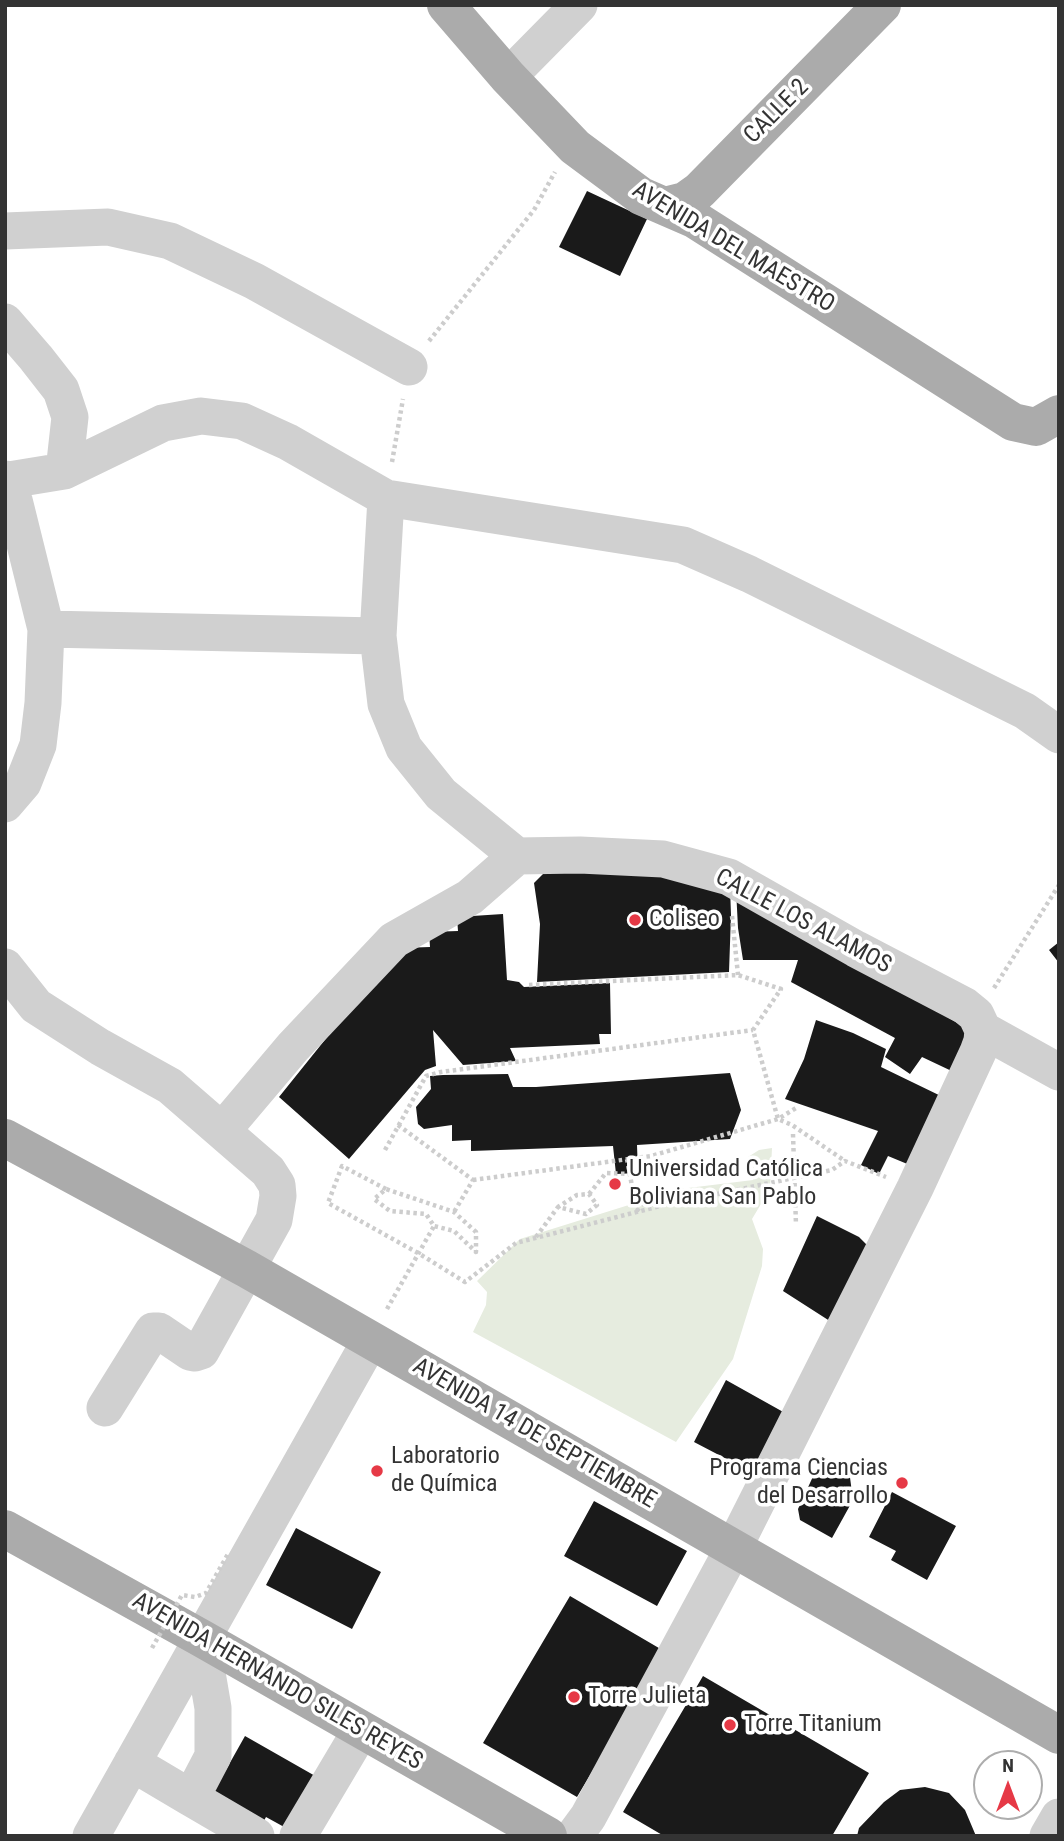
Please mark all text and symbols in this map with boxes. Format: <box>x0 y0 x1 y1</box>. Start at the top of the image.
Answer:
street label: CALLE 2 <box>739 74 815 150</box>
street label: AVENIDA DEL MAESTRO <box>627 176 839 320</box>
street label: CALLE LOS ALAMOS <box>710 863 896 981</box>
place label: Coliseo <box>649 906 720 934</box>
marker: Coliseo <box>627 912 643 928</box>
place label: Universidad Católica Boliviana San Pablo <box>629 1156 823 1212</box>
marker: Universidad Católica Boliviana San Pablo <box>607 1176 623 1192</box>
street label: AVENIDA 14 DE SEPTIEMBRE <box>407 1352 661 1516</box>
place label: Laboratorio de Química <box>391 1443 500 1499</box>
place label: Programa Ciencias del Desarrollo <box>709 1455 888 1511</box>
marker: Laboratorio de Química <box>369 1463 385 1479</box>
marker: Programa Ciencias del Desarrollo <box>894 1475 910 1491</box>
street label: AVENIDA HERNANDO SILES REYES <box>127 1587 427 1777</box>
place label: Torre Julieta <box>588 1683 707 1711</box>
marker: Torre Julieta <box>566 1689 582 1705</box>
place label: Torre Titanium <box>744 1711 882 1739</box>
marker: Torre Titanium <box>722 1717 738 1733</box>
north arrow <box>973 1750 1043 1820</box>
text: N <box>1002 1754 1014 1777</box>

